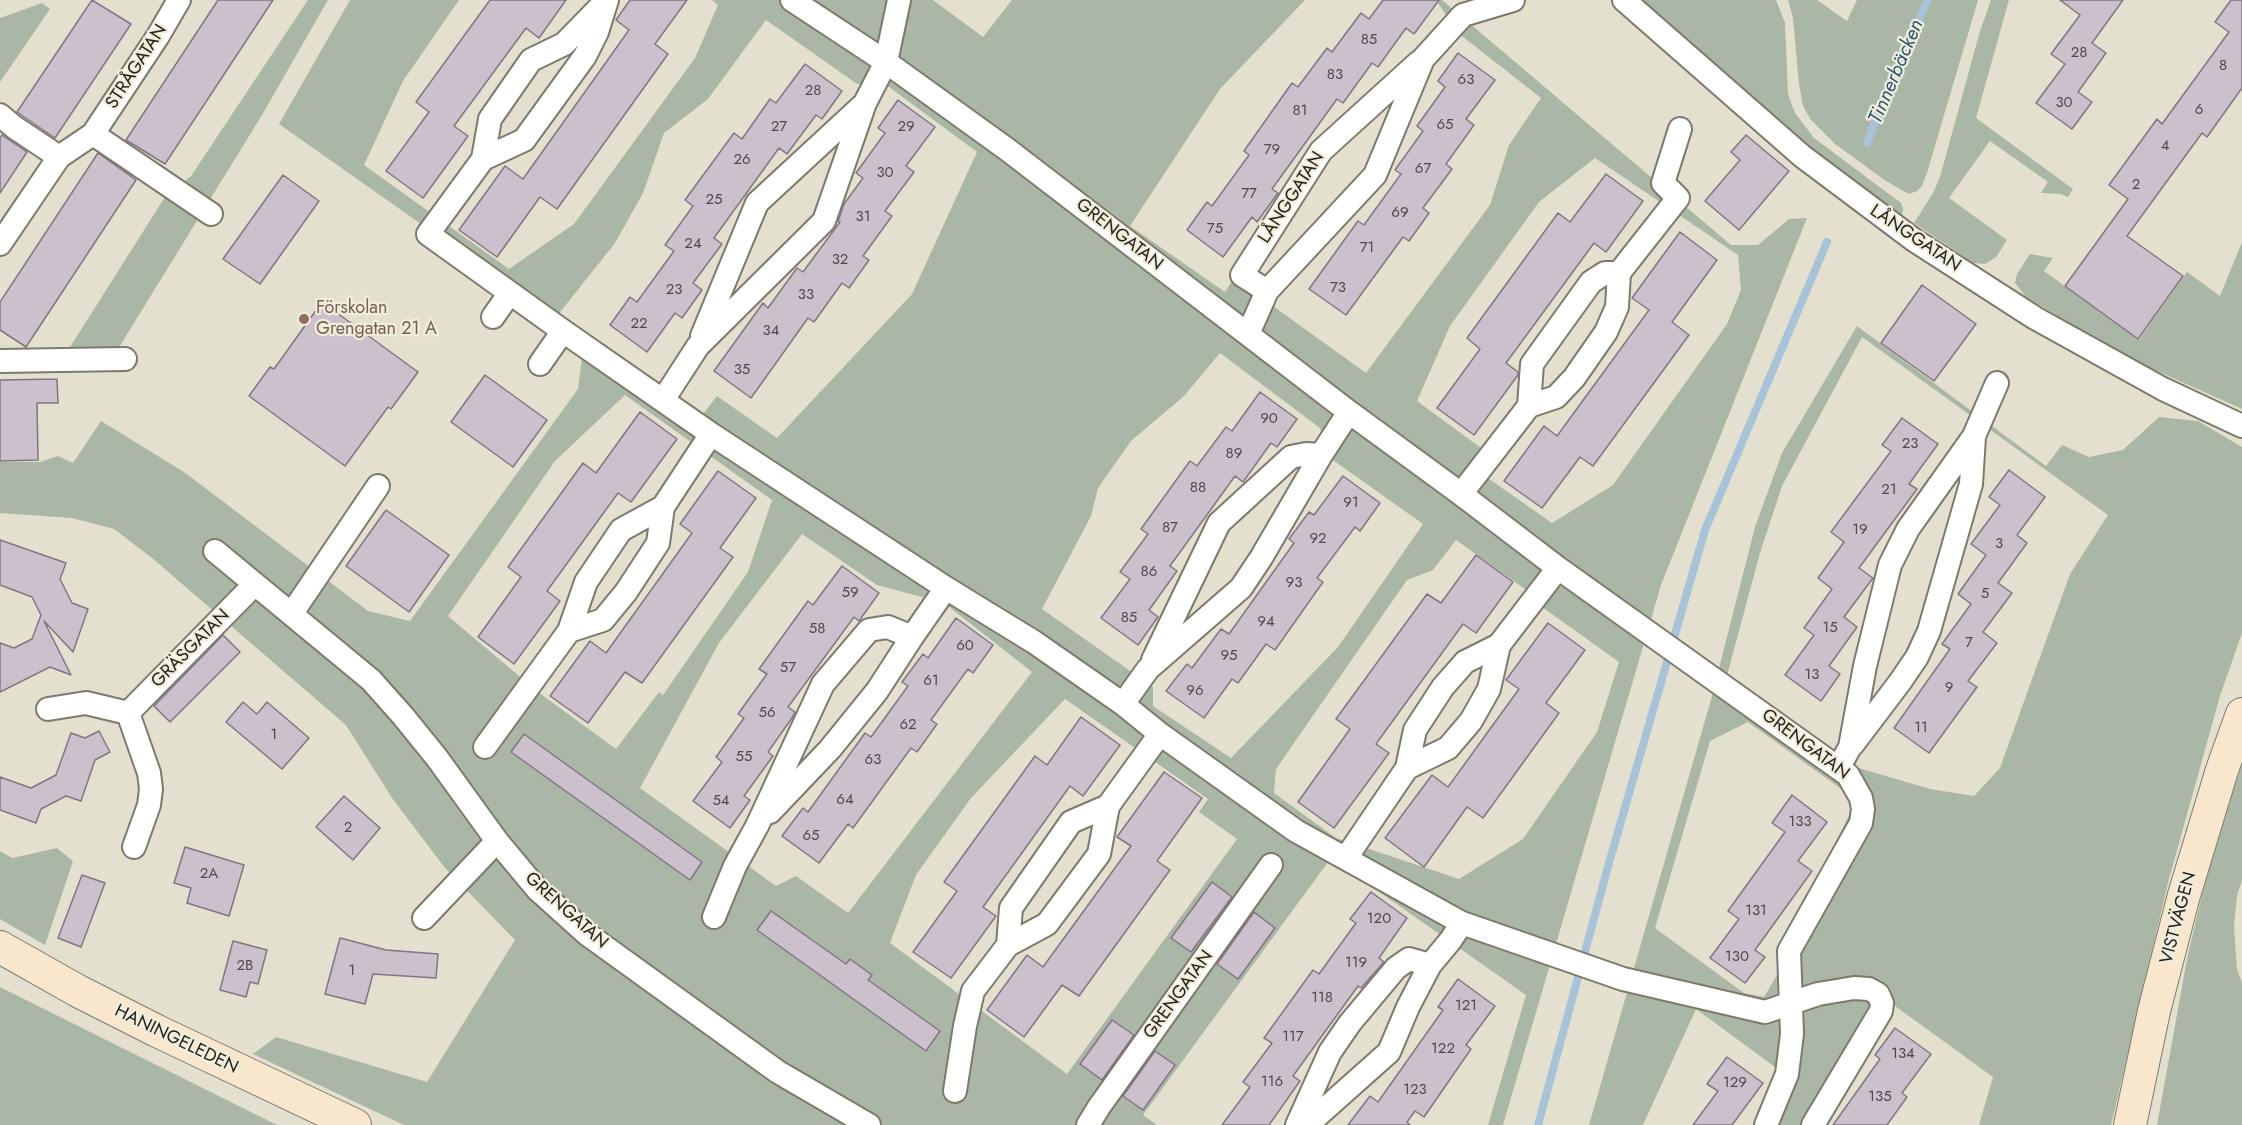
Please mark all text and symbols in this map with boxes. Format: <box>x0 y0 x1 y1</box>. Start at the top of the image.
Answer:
water label: Tinnerbäcken <box>1864 16 1930 128</box>
street label: STRÅGATAN <box>102 21 172 113</box>
house number: 85 <box>1361 31 1377 49</box>
house number: 28 <box>2071 44 2087 62</box>
house number: 8 <box>2219 57 2227 75</box>
house number: 83 <box>1327 66 1343 84</box>
house number: 63 <box>1458 71 1474 89</box>
house number: 28 <box>805 82 821 100</box>
house number: 30 <box>2055 94 2073 112</box>
house number: 6 <box>2195 101 2203 119</box>
house number: 81 <box>1293 102 1307 120</box>
house number: 65 <box>1436 116 1454 134</box>
house number: 27 <box>771 118 787 136</box>
house number: 29 <box>897 118 915 136</box>
house number: 4 <box>2161 137 2169 155</box>
house number: 79 <box>1264 141 1280 159</box>
street label: LÅNGGATAN <box>1254 148 1330 248</box>
house number: 26 <box>733 151 751 169</box>
house number: 67 <box>1415 160 1431 178</box>
house number: 30 <box>876 164 894 182</box>
house number: 2 <box>2132 176 2140 194</box>
house number: 77 <box>1241 185 1257 203</box>
house number: 25 <box>706 191 722 209</box>
street label: GRENGATAN <box>1071 194 1167 276</box>
street label: LÅNGGATAN <box>1865 201 1965 277</box>
house number: 69 <box>1391 204 1409 222</box>
house number: 31 <box>856 208 870 226</box>
house number: 75 <box>1207 220 1223 238</box>
house number: 24 <box>684 235 702 253</box>
house number: 71 <box>1360 239 1374 257</box>
house number: 32 <box>832 251 848 269</box>
house number: 73 <box>1330 279 1346 297</box>
house number: 23 <box>666 281 682 299</box>
house number: 33 <box>798 286 814 304</box>
place label: Förskolan Grengatan 21 A <box>316 298 437 340</box>
marker: Förskolan Grengatan 21 A <box>297 312 311 326</box>
house number: 22 <box>630 315 648 333</box>
house number: 34 <box>763 322 779 340</box>
house number: 35 <box>734 361 750 379</box>
house number: 90 <box>1260 410 1278 428</box>
house number: 23 <box>1902 435 1918 453</box>
house number: 89 <box>1226 445 1242 463</box>
house number: 88 <box>1190 479 1206 497</box>
house number: 21 <box>1881 481 1897 499</box>
house number: 91 <box>1343 494 1359 512</box>
house number: 87 <box>1162 519 1178 537</box>
house number: 19 <box>1852 521 1868 539</box>
house number: 92 <box>1309 530 1327 548</box>
house number: 3 <box>1995 535 2003 553</box>
house number: 86 <box>1141 563 1157 581</box>
house number: 93 <box>1286 574 1302 592</box>
house number: 59 <box>841 584 859 602</box>
house number: 5 <box>1981 585 1989 603</box>
street label: GRÄSGATAN <box>147 605 235 693</box>
house number: 85 <box>1121 609 1137 627</box>
house number: 94 <box>1257 613 1275 631</box>
house number: 15 <box>1822 619 1838 637</box>
house number: 58 <box>809 620 825 638</box>
house number: 7 <box>1965 634 1973 652</box>
house number: 60 <box>956 637 974 655</box>
house number: 95 <box>1220 647 1238 665</box>
house number: 57 <box>780 659 796 677</box>
house number: 13 <box>1805 666 1819 684</box>
house number: 61 <box>923 672 939 690</box>
house number: 9 <box>1945 679 1953 697</box>
house number: 96 <box>1186 682 1204 700</box>
house number: 56 <box>758 704 776 722</box>
street label: GRENGATAN <box>1757 705 1853 785</box>
house number: 62 <box>899 716 917 734</box>
house number: 11 <box>1914 719 1928 737</box>
house number: 1 <box>271 726 277 744</box>
house number: 55 <box>736 748 752 766</box>
house number: 63 <box>865 751 881 769</box>
house number: 64 <box>836 791 854 809</box>
house number: 54 <box>712 792 730 810</box>
house number: 133 <box>1788 813 1812 831</box>
house number: 2 <box>344 819 352 837</box>
house number: 65 <box>802 827 820 845</box>
house number: 2A <box>200 865 218 883</box>
street label: GRENGATAN <box>520 868 612 954</box>
street label: VISTVÄGEN <box>2156 870 2202 966</box>
house number: 131 <box>1745 902 1767 920</box>
house number: 120 <box>1367 910 1391 928</box>
street label: GRENGATAN <box>1140 946 1218 1044</box>
house number: 130 <box>1725 948 1749 966</box>
house number: 119 <box>1345 954 1367 972</box>
house number: 2B <box>237 957 253 975</box>
house number: 1 <box>349 962 355 980</box>
house number: 118 <box>1311 989 1333 1007</box>
house number: 121 <box>1455 997 1477 1015</box>
street label: HANINGELEDEN <box>111 1001 241 1079</box>
house number: 117 <box>1282 1028 1304 1046</box>
house number: 122 <box>1431 1040 1455 1058</box>
house number: 134 <box>1891 1045 1915 1063</box>
house number: 116 <box>1261 1073 1283 1091</box>
house number: 129 <box>1723 1074 1747 1092</box>
house number: 123 <box>1403 1081 1427 1099</box>
house number: 135 <box>1868 1088 1892 1106</box>

